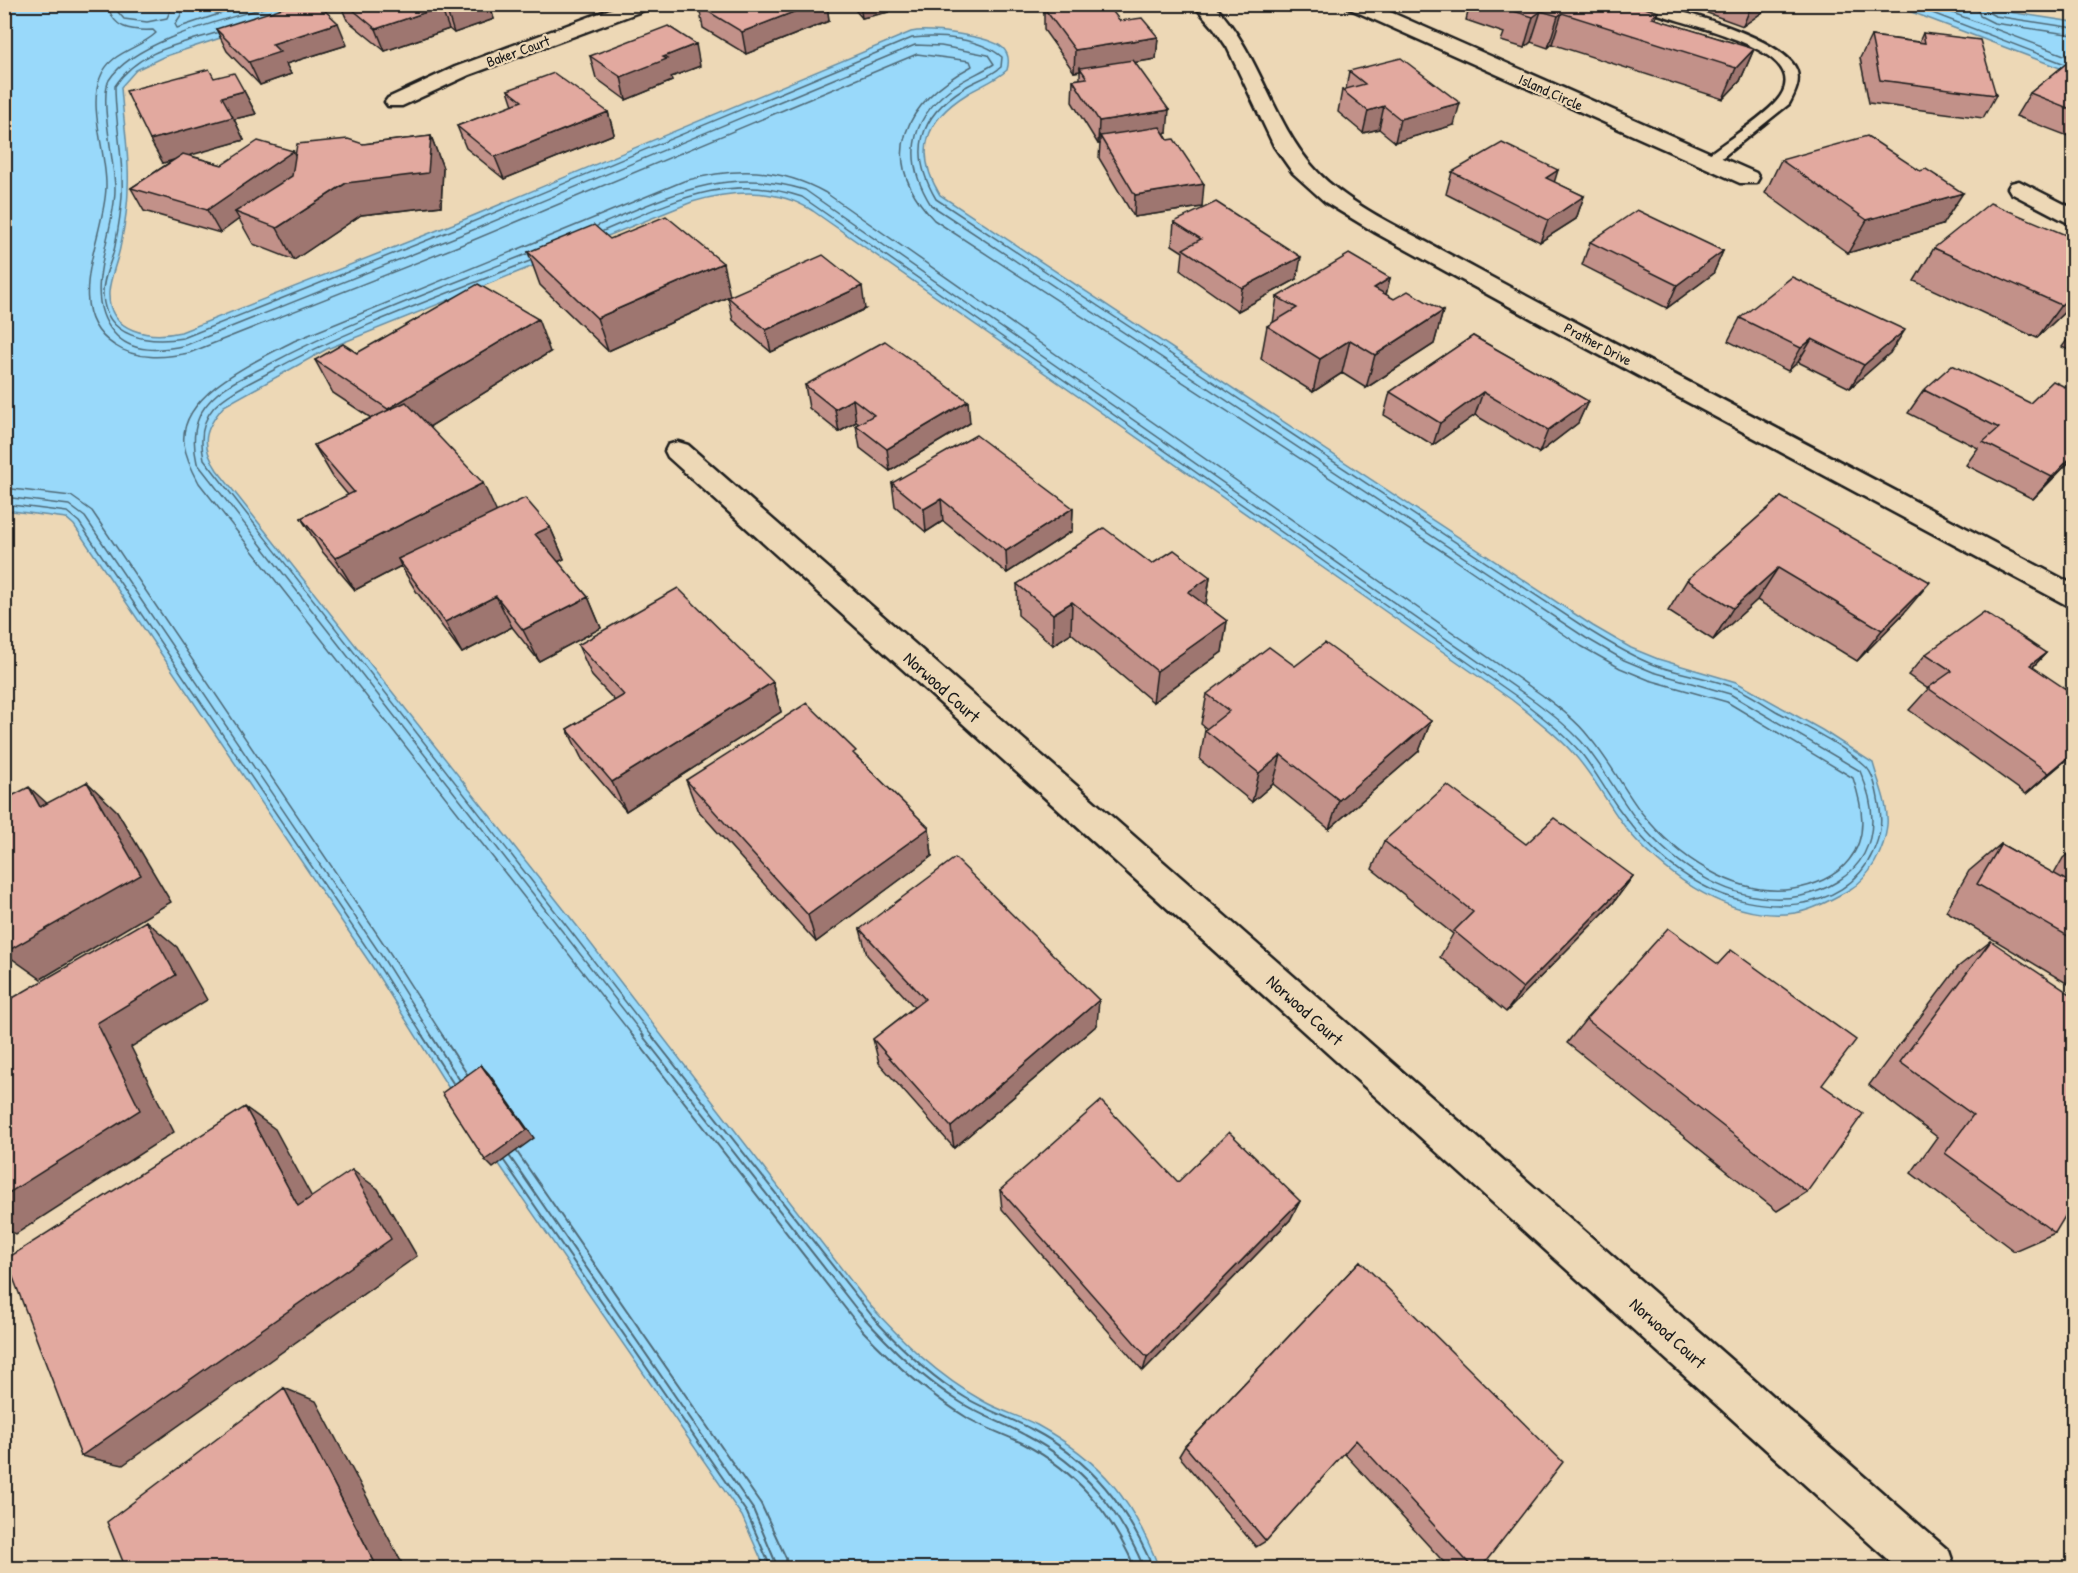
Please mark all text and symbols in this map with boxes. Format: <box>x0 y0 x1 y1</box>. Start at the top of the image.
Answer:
street label: Baker Court <box>483 30 553 72</box>
street label: Island Circle <box>1515 68 1587 116</box>
street label: Prather Drive <box>1561 317 1636 371</box>
street label: Norwood Court <box>898 646 986 729</box>
street label: Norwood Court <box>1261 969 1349 1052</box>
street label: Norwood Court <box>1624 1292 1712 1375</box>

